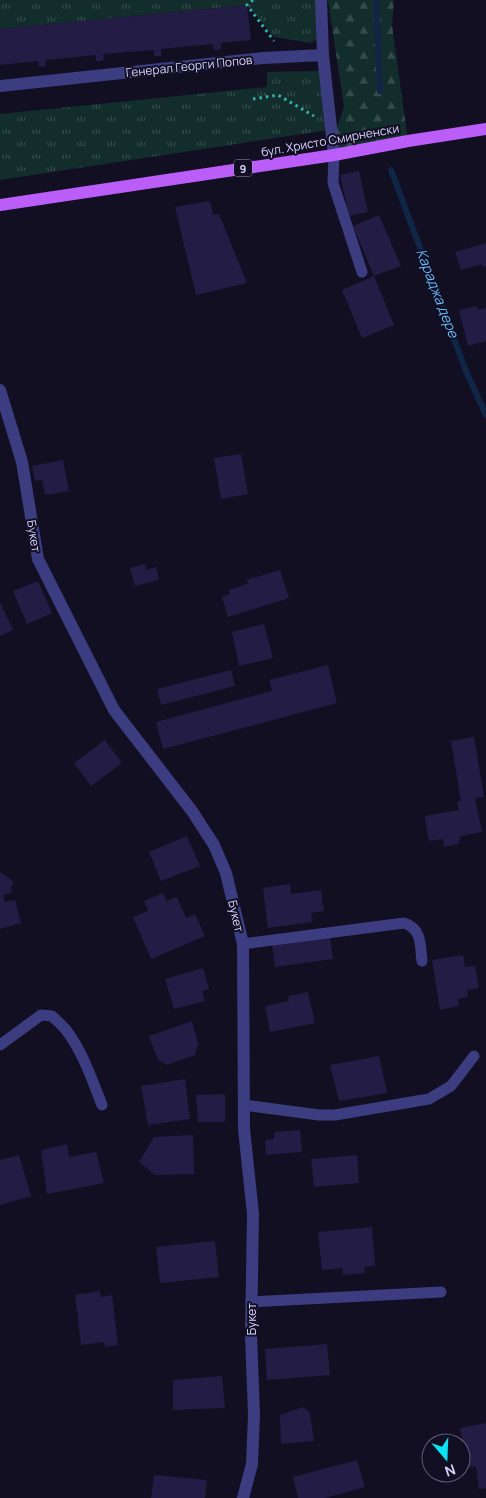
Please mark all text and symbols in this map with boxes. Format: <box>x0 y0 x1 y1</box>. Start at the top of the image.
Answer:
street label: Генерал Георги Попов <box>125 51 254 81</box>
street label: бул. Христо Смирненски <box>260 119 400 161</box>
road number: 9 <box>234 160 252 177</box>
water label: Караджа дере <box>412 246 464 341</box>
street label: Букет <box>23 519 45 553</box>
street label: Букет <box>224 898 248 934</box>
street label: Букет <box>243 1303 260 1335</box>
north arrow <box>421 1433 471 1483</box>
text: N <box>443 1460 458 1481</box>

